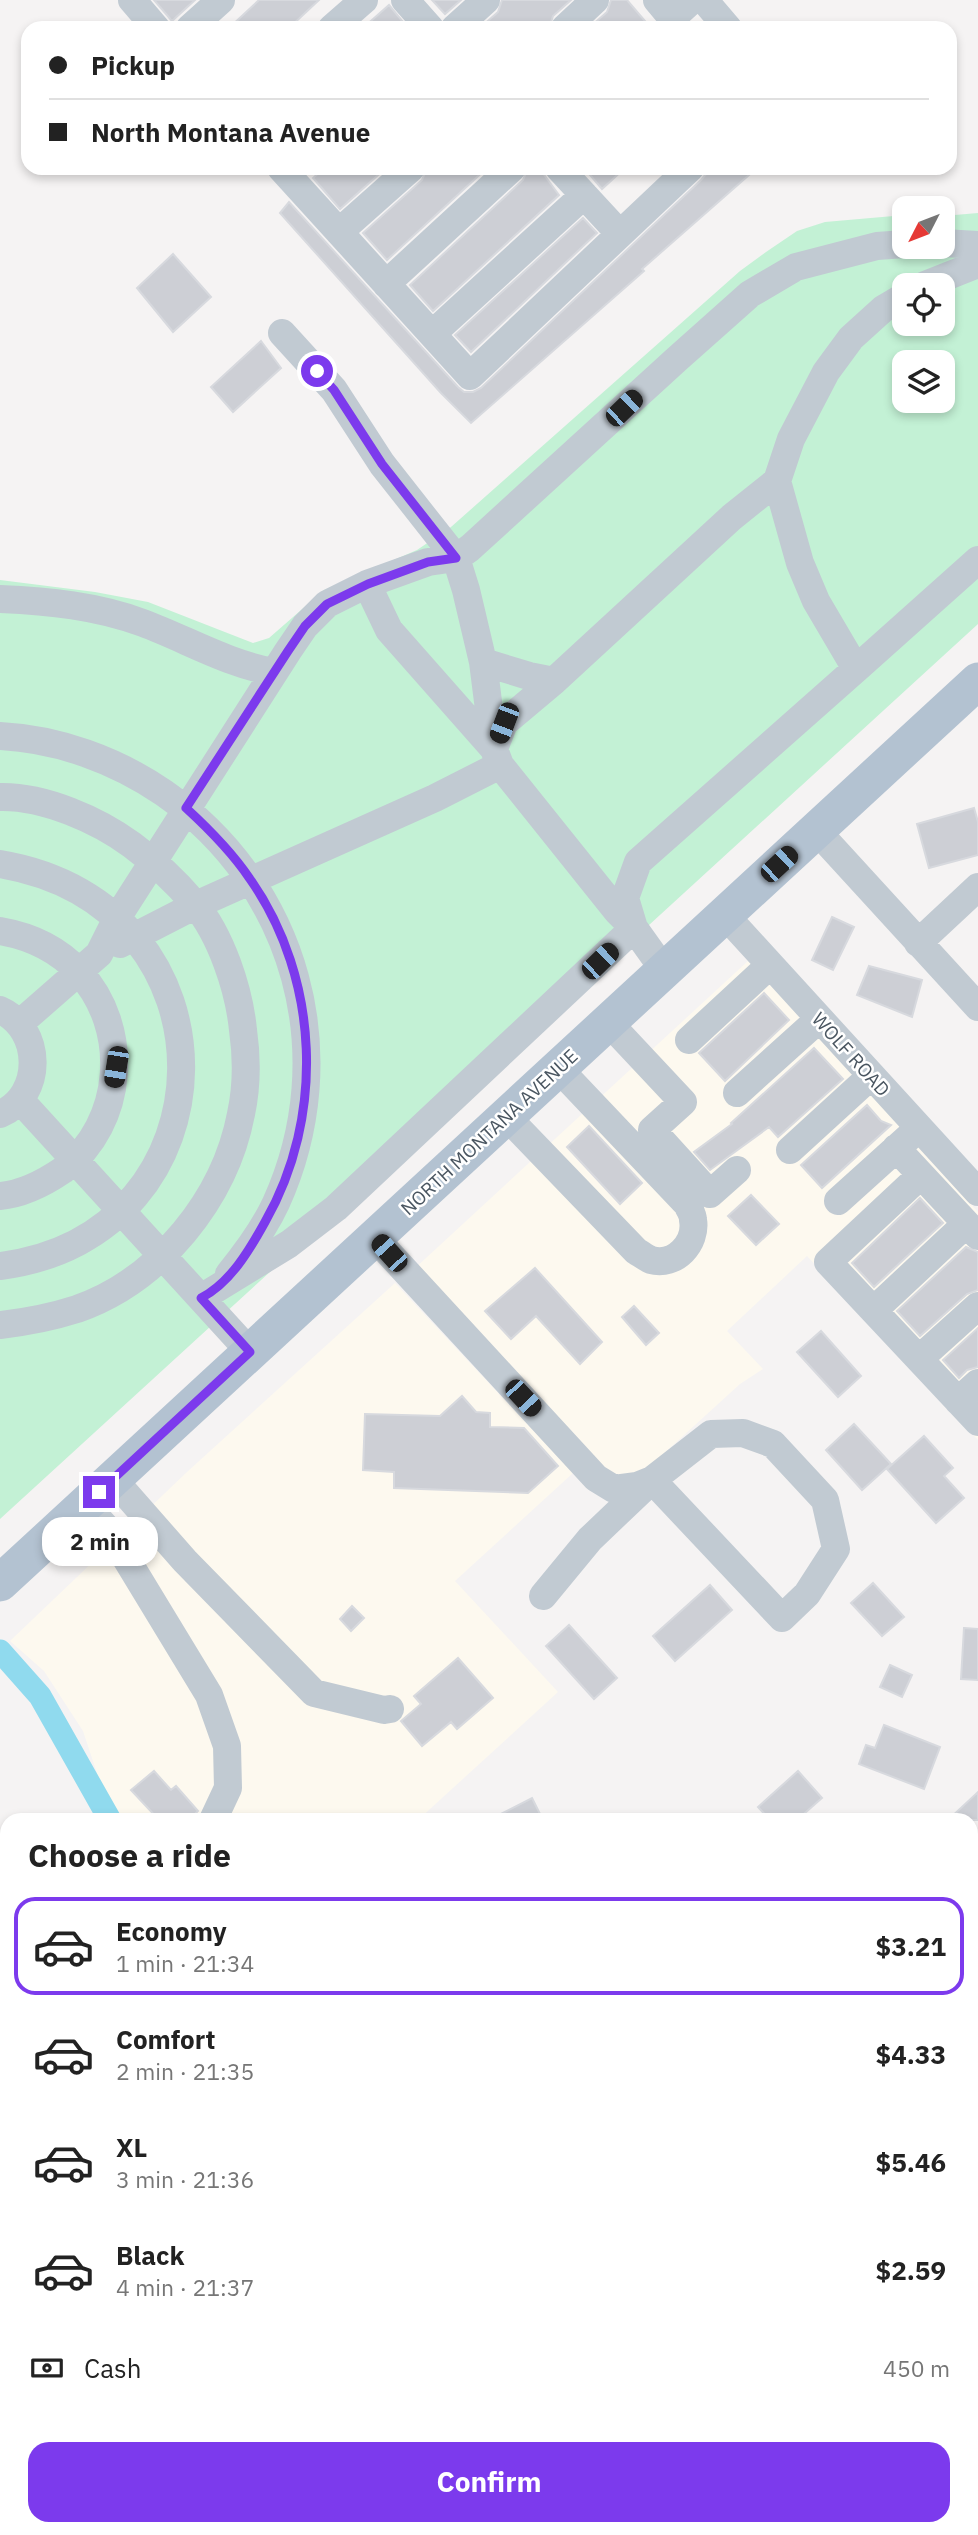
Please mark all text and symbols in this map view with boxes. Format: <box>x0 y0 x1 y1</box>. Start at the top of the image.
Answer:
text: Pickup <box>91 48 175 82</box>
text: North Montana Avenue <box>91 115 370 149</box>
north arrow <box>892 196 956 259</box>
map controls <box>892 196 955 413</box>
button: locate <box>892 273 955 336</box>
button: layers <box>892 350 955 413</box>
route start <box>301 355 333 387</box>
car <box>602 386 647 430</box>
car <box>487 700 522 746</box>
car <box>757 842 802 886</box>
car <box>578 939 623 983</box>
street label: WOLF ROAD <box>807 1007 895 1101</box>
street label: NORTH MONTANA AVENUE <box>396 1044 582 1220</box>
car <box>103 1045 130 1089</box>
car <box>368 1230 411 1276</box>
car <box>501 1375 546 1421</box>
route end <box>83 1476 115 1508</box>
callout: 2 min <box>41 1516 157 1566</box>
text: 2 min <box>70 1526 130 1556</box>
text: Choose a ride <box>28 1834 231 1876</box>
text: Economy <box>116 1914 227 1948</box>
icon: car <box>32 1915 95 1978</box>
text: $3.21 <box>876 1929 946 1963</box>
text: 1 min · 21:34 <box>116 1948 254 1978</box>
text: Comfort <box>116 2022 215 2056</box>
icon: car <box>32 2023 95 2086</box>
text: $4.33 <box>876 2037 946 2071</box>
text: 2 min · 21:35 <box>116 2056 254 2086</box>
text: XL <box>116 2130 147 2164</box>
icon: car <box>32 2131 95 2194</box>
text: $5.46 <box>876 2145 946 2179</box>
text: 3 min · 21:36 <box>116 2164 254 2194</box>
text: Black <box>116 2238 184 2272</box>
icon: car <box>32 2239 95 2302</box>
text: $2.59 <box>876 2253 946 2287</box>
text: 4 min · 21:37 <box>116 2272 254 2302</box>
icon: cash <box>28 2349 66 2387</box>
text: Cash <box>84 2351 141 2385</box>
text: 450 m <box>883 2353 950 2383</box>
button: Confirm <box>28 2442 950 2522</box>

